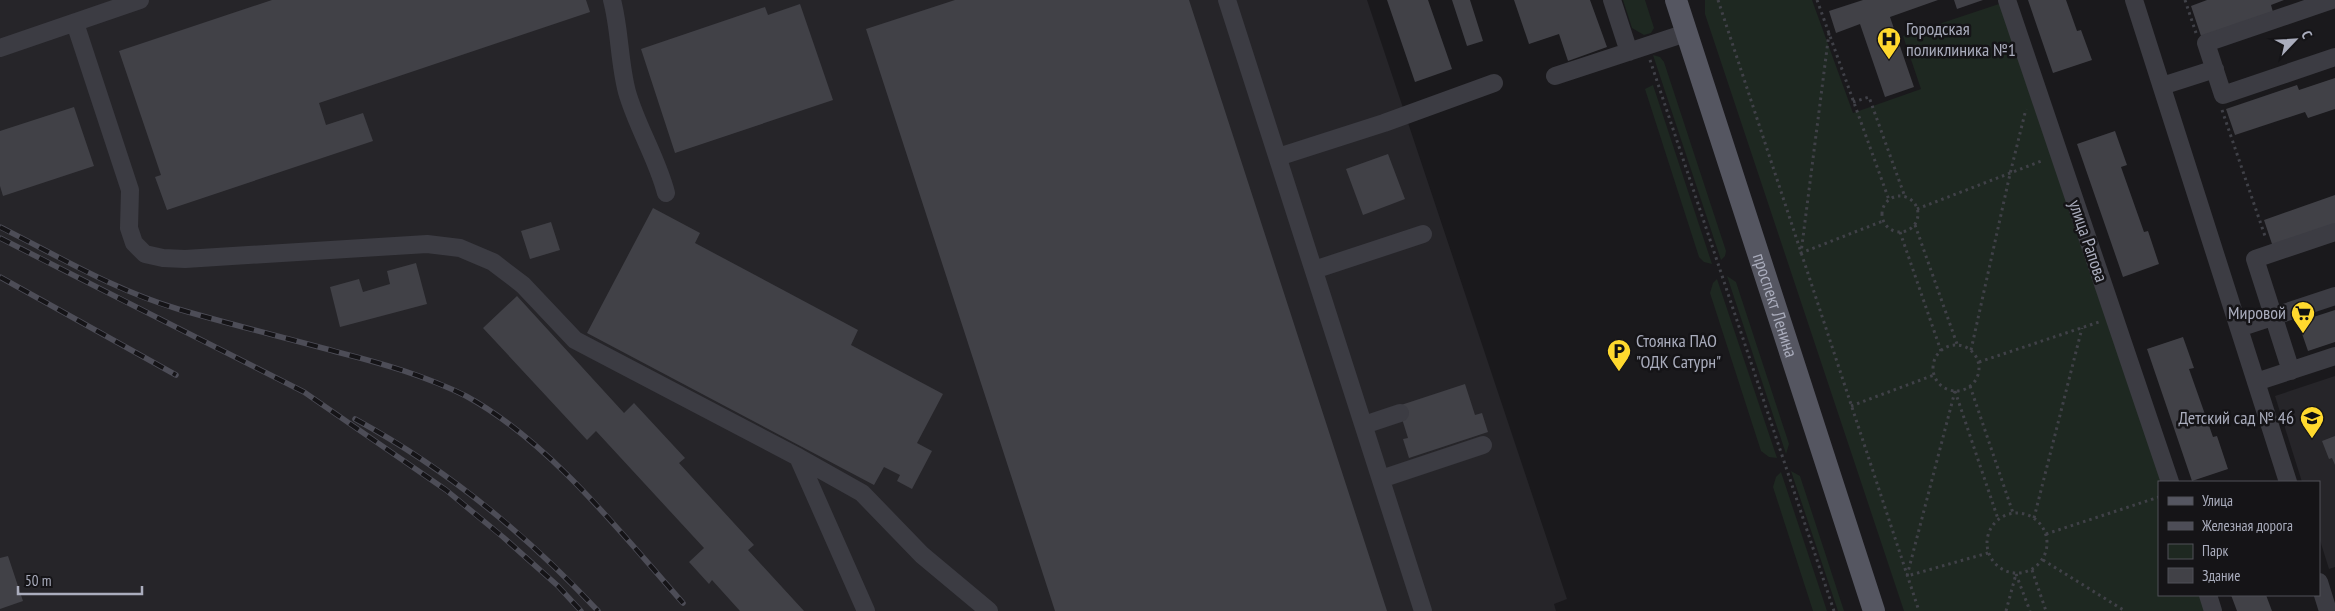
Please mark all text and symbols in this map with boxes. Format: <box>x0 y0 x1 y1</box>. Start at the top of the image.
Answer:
north arrow <box>2270 15 2320 65</box>
place label: Городская поликлиника №1 <box>1906 17 2016 61</box>
hospital icon: Городская поликлиника №1 <box>1876 26 1902 60</box>
text: С <box>2297 28 2317 42</box>
street label: улица Рапова <box>2064 197 2113 285</box>
street label: проспект Ленина <box>1748 250 1803 360</box>
supermarket icon: Мировой <box>2290 300 2316 334</box>
place label: Мировой <box>2228 301 2286 324</box>
place label: Стоянка ПАО "ОДК Сатурн" <box>1636 329 1721 373</box>
parking icon: Стоянка ПАО "ОДК Сатурн" <box>1606 338 1632 372</box>
school or university icon: Детский сад № 46 <box>2299 405 2325 439</box>
place label: Детский сад № 46 <box>2178 406 2294 429</box>
legend <box>2158 481 2320 596</box>
text: Улица <box>2202 491 2233 510</box>
text: Железная дорога <box>2201 516 2293 535</box>
text: Парк <box>2202 541 2228 560</box>
scale bar <box>18 564 141 596</box>
text: Здание <box>2202 566 2240 585</box>
text: 50 m <box>25 571 51 590</box>

